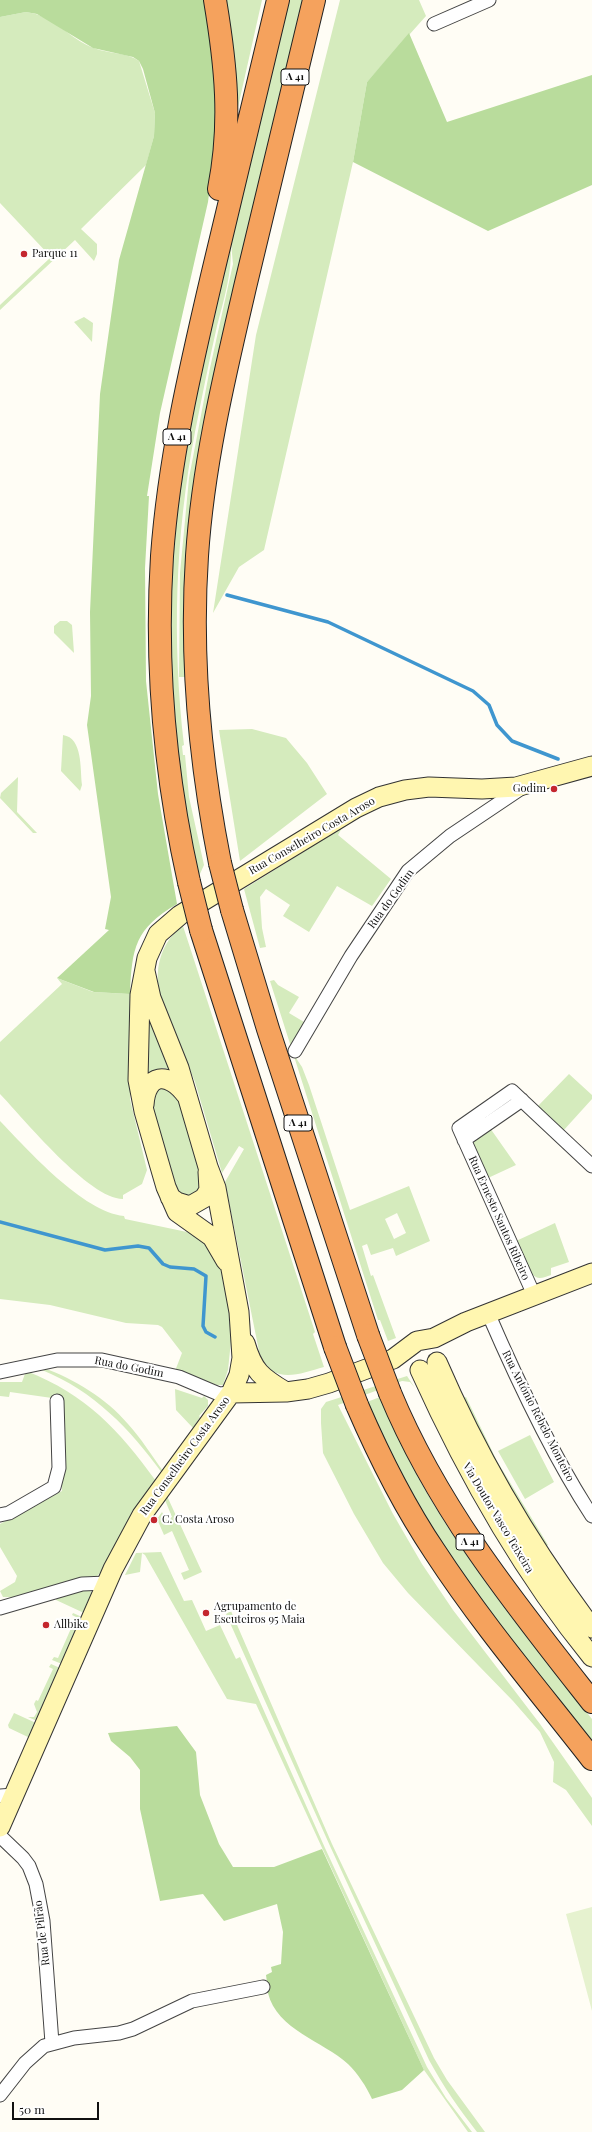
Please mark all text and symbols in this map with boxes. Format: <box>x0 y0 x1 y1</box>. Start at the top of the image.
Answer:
road number: A 41 <box>281 69 309 85</box>
place label: Parque 11 <box>32 247 78 261</box>
marker: Parque 11 <box>19 249 29 259</box>
road number: A 41 <box>163 429 191 445</box>
place label: Godim <box>513 782 546 796</box>
marker: Godim <box>549 784 559 794</box>
street label: Rua Conselheiro Costa Aroso <box>247 794 377 878</box>
street label: Rua do Godim <box>365 867 417 931</box>
road number: A 41 <box>284 1115 312 1131</box>
street label: Rua Ernesto Santos Ribeiro <box>466 1154 532 1282</box>
street label: Rua António Rebelo Monteiro <box>499 1348 577 1484</box>
street label: Rua do Godim <box>93 1354 165 1380</box>
street label: Rua Conselheiro Costa Aroso <box>138 1394 232 1518</box>
street label: Via Doutor Vasco Teixeira <box>460 1460 536 1576</box>
place label: C. Costa Aroso <box>162 1513 234 1527</box>
marker: C. Costa Aroso <box>149 1515 159 1525</box>
road number: A 41 <box>456 1534 484 1550</box>
place label: Agrupamento de Escuteiros 95 Maia <box>214 1600 305 1626</box>
marker: Agrupamento de Escuteiros 95 Maia <box>201 1608 211 1618</box>
place label: Allbike <box>54 1618 88 1632</box>
marker: Allbike <box>41 1620 51 1630</box>
street label: Rua de Pilrão <box>31 1900 53 1966</box>
scale bar <box>14 2094 101 2120</box>
text: 50 m <box>19 2101 45 2117</box>

